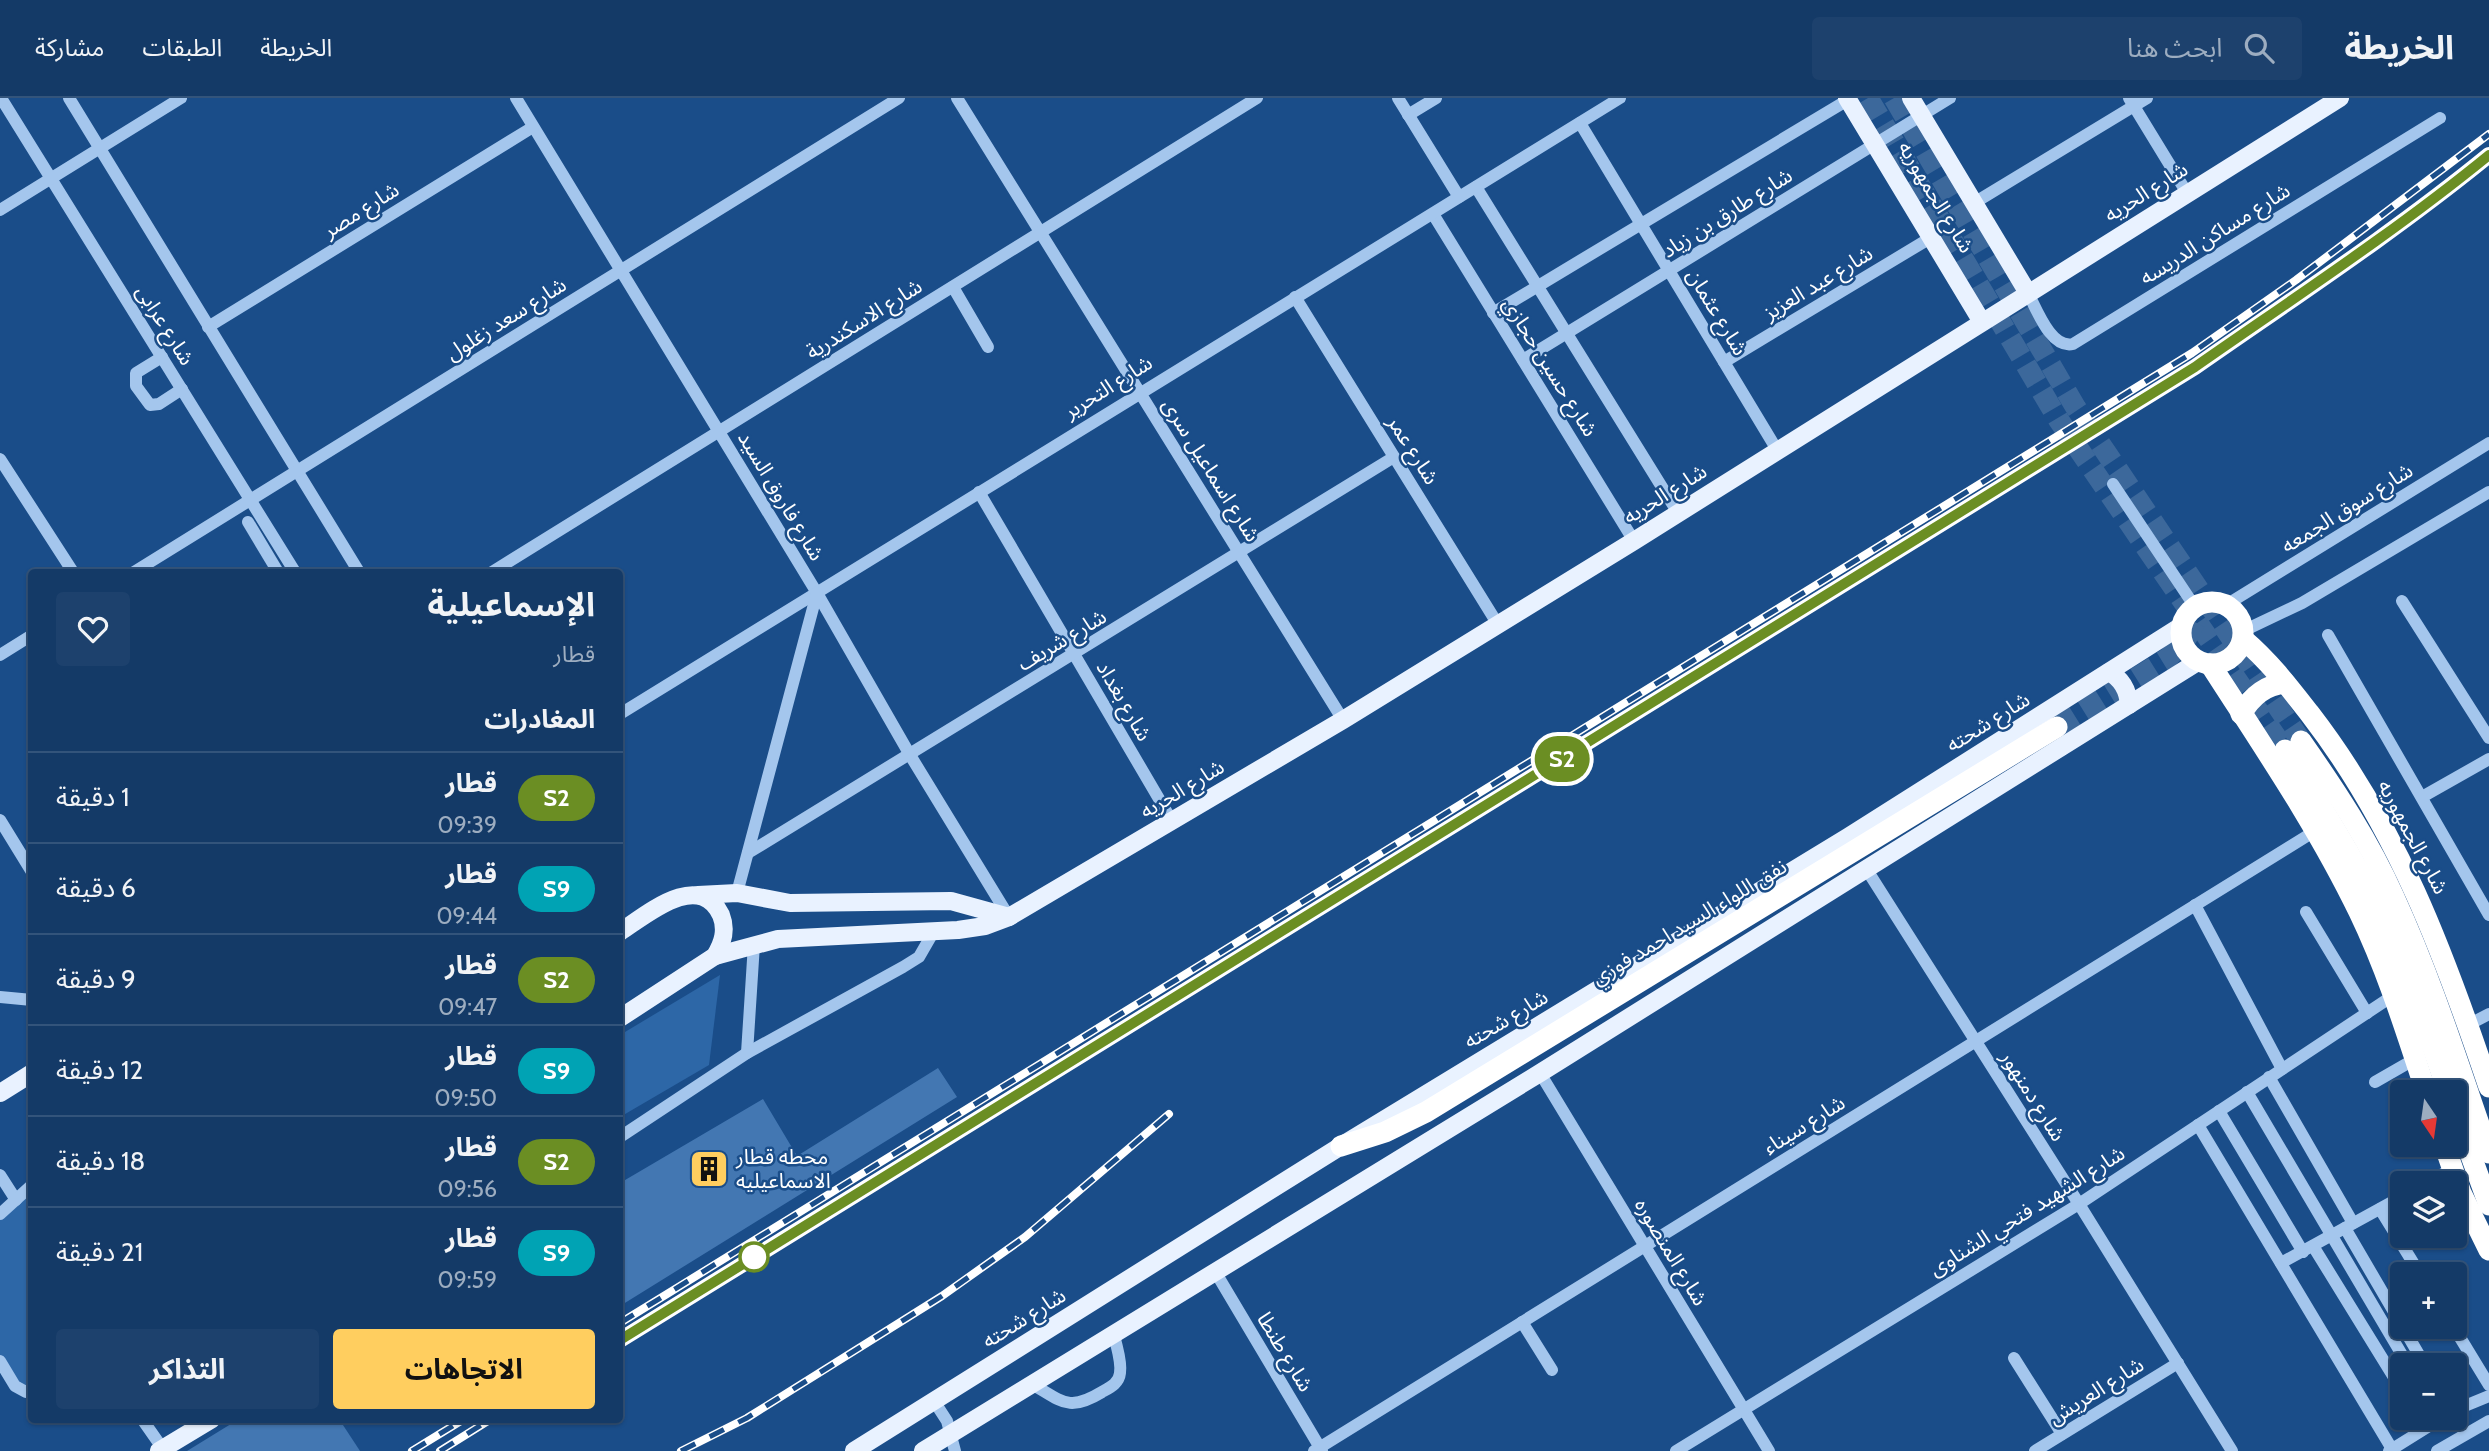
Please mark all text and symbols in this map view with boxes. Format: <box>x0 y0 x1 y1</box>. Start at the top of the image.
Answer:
search box <box>1812 17 2302 80</box>
text: الخريطة <box>2344 27 2454 67</box>
icon: search <box>2240 29 2278 67</box>
text: ابحث هنا <box>2127 32 2222 64</box>
text: مشاركة <box>35 33 104 62</box>
text: الطبقات <box>142 33 222 62</box>
text: الخريطة <box>260 33 332 62</box>
street label: شارع الجمهوريه <box>1891 136 1980 259</box>
street label: شارع الحريه <box>2099 156 2194 230</box>
street label: شارع طارق بن زياد <box>1657 162 1798 265</box>
street label: شارع مصر <box>317 176 405 246</box>
street label: شارع مساكن الدريسه <box>2135 177 2296 292</box>
street label: شارع عبد العزيز <box>1758 240 1878 328</box>
street label: شارع عثمان <box>1679 264 1753 361</box>
street label: شارع سعد زغلول <box>441 272 572 368</box>
street label: شارع الاسكندرية <box>801 273 928 367</box>
street label: شارع عرابى <box>128 280 200 371</box>
street label: شارع حسين حجازي <box>1494 293 1603 443</box>
street label: شارع التحرير <box>1058 350 1158 427</box>
street label: شارع اسماعيل سرى <box>1155 393 1266 548</box>
street label: شارع عمر <box>1379 410 1444 490</box>
street label: شارع فاروق السيد <box>730 426 830 567</box>
street label: شارع سوق الجمعه <box>2276 457 2419 561</box>
street label: شارع الحريه <box>1618 458 1713 532</box>
text: الإسماعيلية <box>428 584 595 624</box>
button: heart <box>56 592 130 666</box>
street label: شارع شريف <box>1013 603 1112 678</box>
text: قطار <box>553 640 595 668</box>
street label: شارع بغداد <box>1089 656 1157 747</box>
street label: شارع شحته <box>1941 686 2036 760</box>
text: المغادرات <box>484 703 595 735</box>
line badge: S2 <box>1530 736 1594 782</box>
text: S2 <box>1549 744 1575 773</box>
street label: شارع الحريه <box>1135 754 1230 826</box>
text: قطار <box>445 767 497 799</box>
street label: شارع الجمهوريه <box>2370 775 2454 900</box>
text: 1 دقيقة <box>56 781 130 813</box>
text: S2 <box>543 783 570 812</box>
text: 09:39 <box>438 811 497 839</box>
street label: نفق اللواء السيد احمد فوزي <box>1587 853 1793 993</box>
text: قطار <box>445 858 497 890</box>
text: 6 دقيقة <box>56 872 136 904</box>
text: S9 <box>543 874 570 903</box>
text: 09:44 <box>437 902 497 930</box>
text: قطار <box>445 949 497 981</box>
text: 9 دقيقة <box>56 963 136 995</box>
text: S2 <box>543 965 570 994</box>
street label: شارع شحته <box>1459 984 1554 1056</box>
text: 09:47 <box>438 993 497 1021</box>
text: قطار <box>445 1040 497 1072</box>
street label: شارع دمنهور <box>1993 1045 2071 1147</box>
text: 12 دقيقة <box>56 1054 143 1086</box>
text: S9 <box>543 1056 570 1085</box>
north arrow <box>2390 1080 2468 1157</box>
map controls <box>2390 1080 2467 1430</box>
text: 09:50 <box>435 1084 497 1112</box>
street label: شارع سيناء <box>1758 1090 1851 1162</box>
text: قطار <box>445 1131 497 1163</box>
street label: شارع الشهيد فتحي الشناوى <box>1924 1140 2131 1284</box>
place label: محطه قطار الاسماعيليه <box>735 1144 831 1193</box>
text: 18 دقيقة <box>56 1145 145 1177</box>
text: S2 <box>543 1147 570 1176</box>
building icon: محطه قطار الاسماعيليه <box>688 1148 730 1190</box>
button: layers <box>2390 1171 2467 1248</box>
text: 09:56 <box>438 1175 497 1203</box>
street label: شارع المنصوره <box>1627 1194 1713 1311</box>
text: قطار <box>445 1222 497 1254</box>
text: 21 دقيقة <box>56 1236 143 1268</box>
text: S9 <box>543 1238 570 1267</box>
unlabelled marker <box>739 1242 769 1272</box>
button: + <box>2390 1262 2467 1339</box>
text: 09:59 <box>438 1266 497 1294</box>
street label: شارع شحته <box>977 1282 1072 1356</box>
street label: شارع طنطا <box>1249 1308 1319 1397</box>
button: التذاكر <box>56 1329 319 1409</box>
button: الاتجاهات <box>333 1329 595 1409</box>
street label: شارع العريش <box>2043 1351 2150 1432</box>
button: − <box>2390 1353 2467 1430</box>

